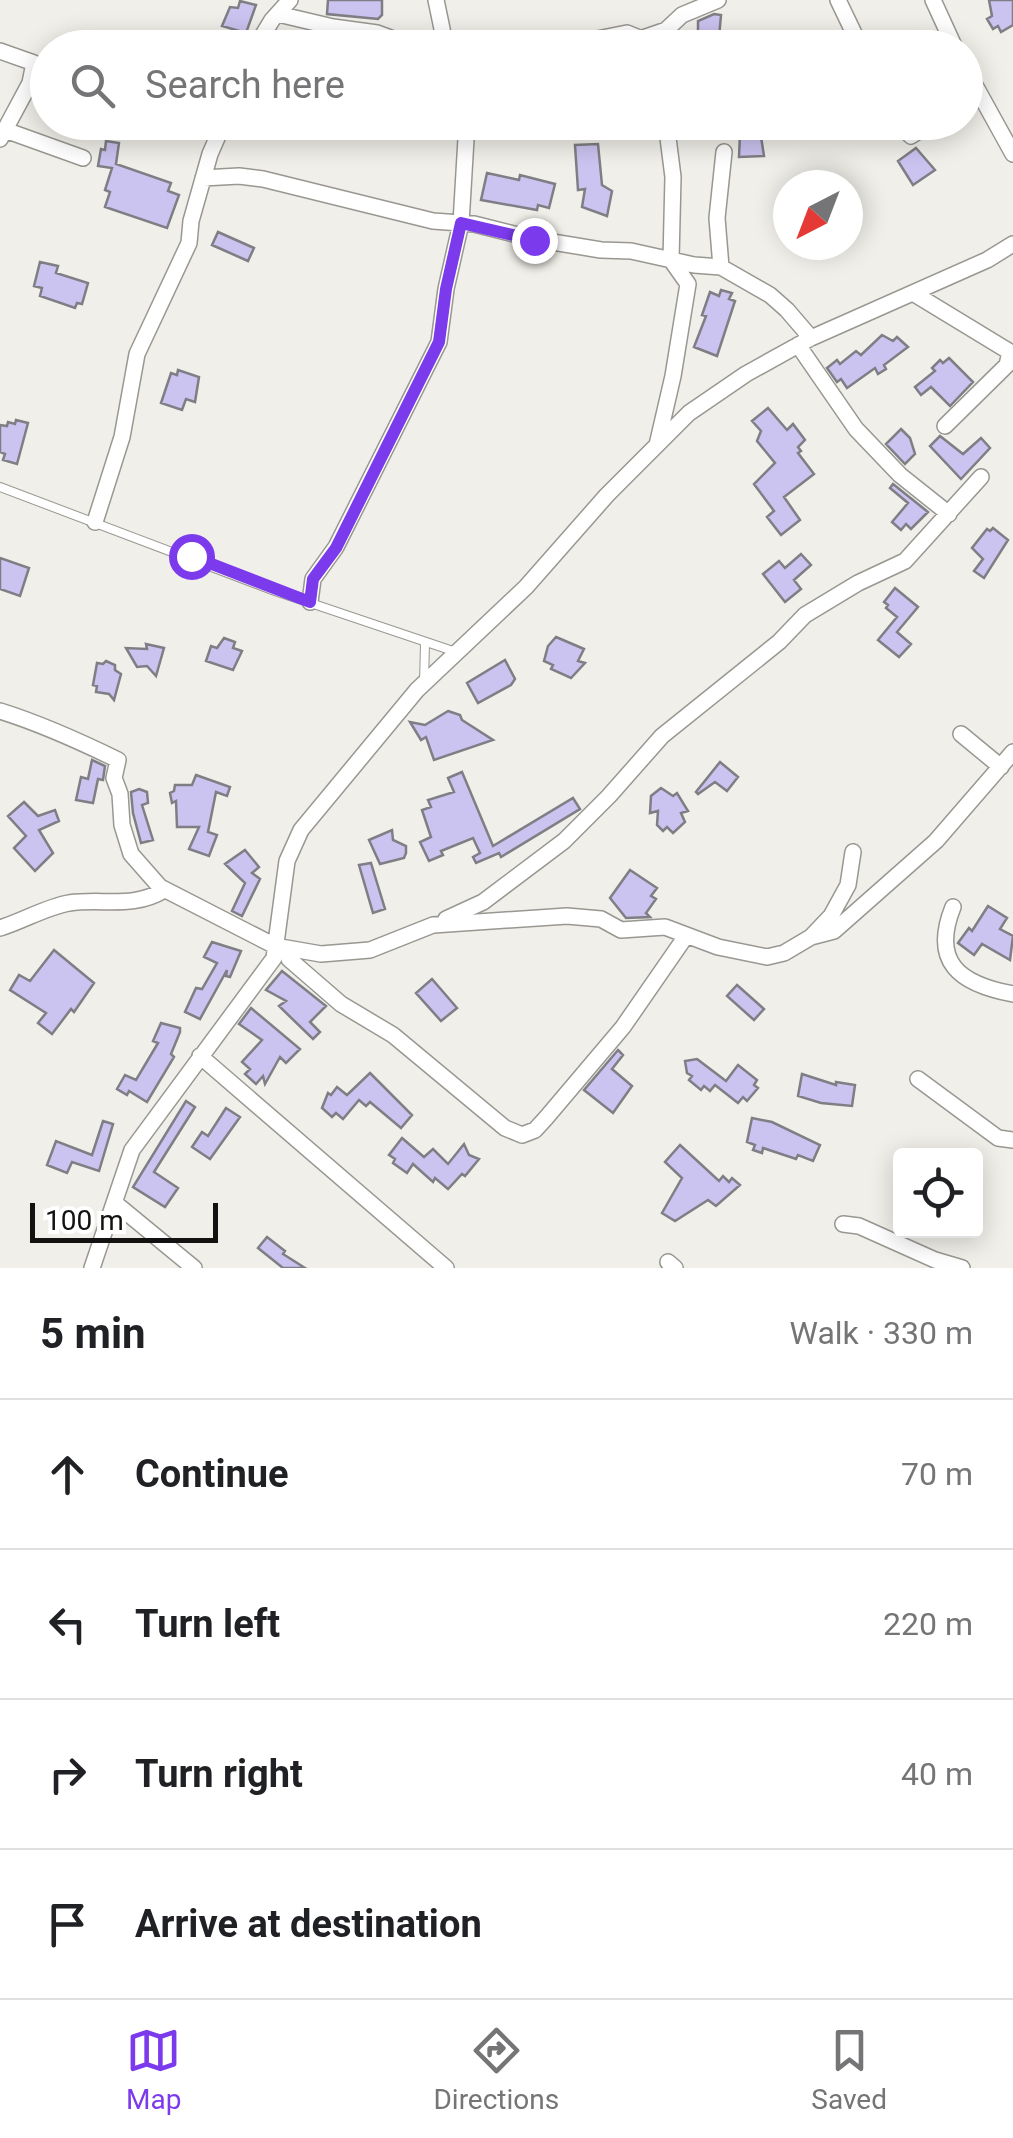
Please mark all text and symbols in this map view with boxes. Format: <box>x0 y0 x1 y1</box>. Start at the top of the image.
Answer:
search box <box>30 30 983 140</box>
icon: search <box>65 58 120 113</box>
text: Search here <box>145 63 345 107</box>
north arrow <box>773 170 863 260</box>
route end <box>512 218 558 264</box>
route start <box>169 534 215 580</box>
map controls <box>893 1148 983 1238</box>
button: locate <box>893 1148 983 1238</box>
scale bar <box>30 1198 218 1242</box>
text: 100 m <box>45 1204 124 1237</box>
text: 5 min <box>40 1309 146 1358</box>
text: Walk · 330 m <box>790 1314 973 1352</box>
icon: ahead <box>40 1447 95 1502</box>
text: Continue <box>135 1452 289 1496</box>
text: 70 m <box>901 1455 973 1493</box>
icon: left <box>40 1597 95 1652</box>
text: Turn left <box>135 1602 280 1646</box>
text: 220 m <box>883 1605 973 1643</box>
icon: right <box>40 1747 95 1802</box>
text: Turn right <box>135 1752 303 1796</box>
text: 40 m <box>901 1755 973 1793</box>
icon: arrive <box>40 1897 95 1952</box>
text: Arrive at destination <box>135 1902 482 1946</box>
tab: Map <box>126 2023 181 2116</box>
tab: Directions <box>433 2023 559 2116</box>
tab: Saved <box>811 2023 887 2116</box>

